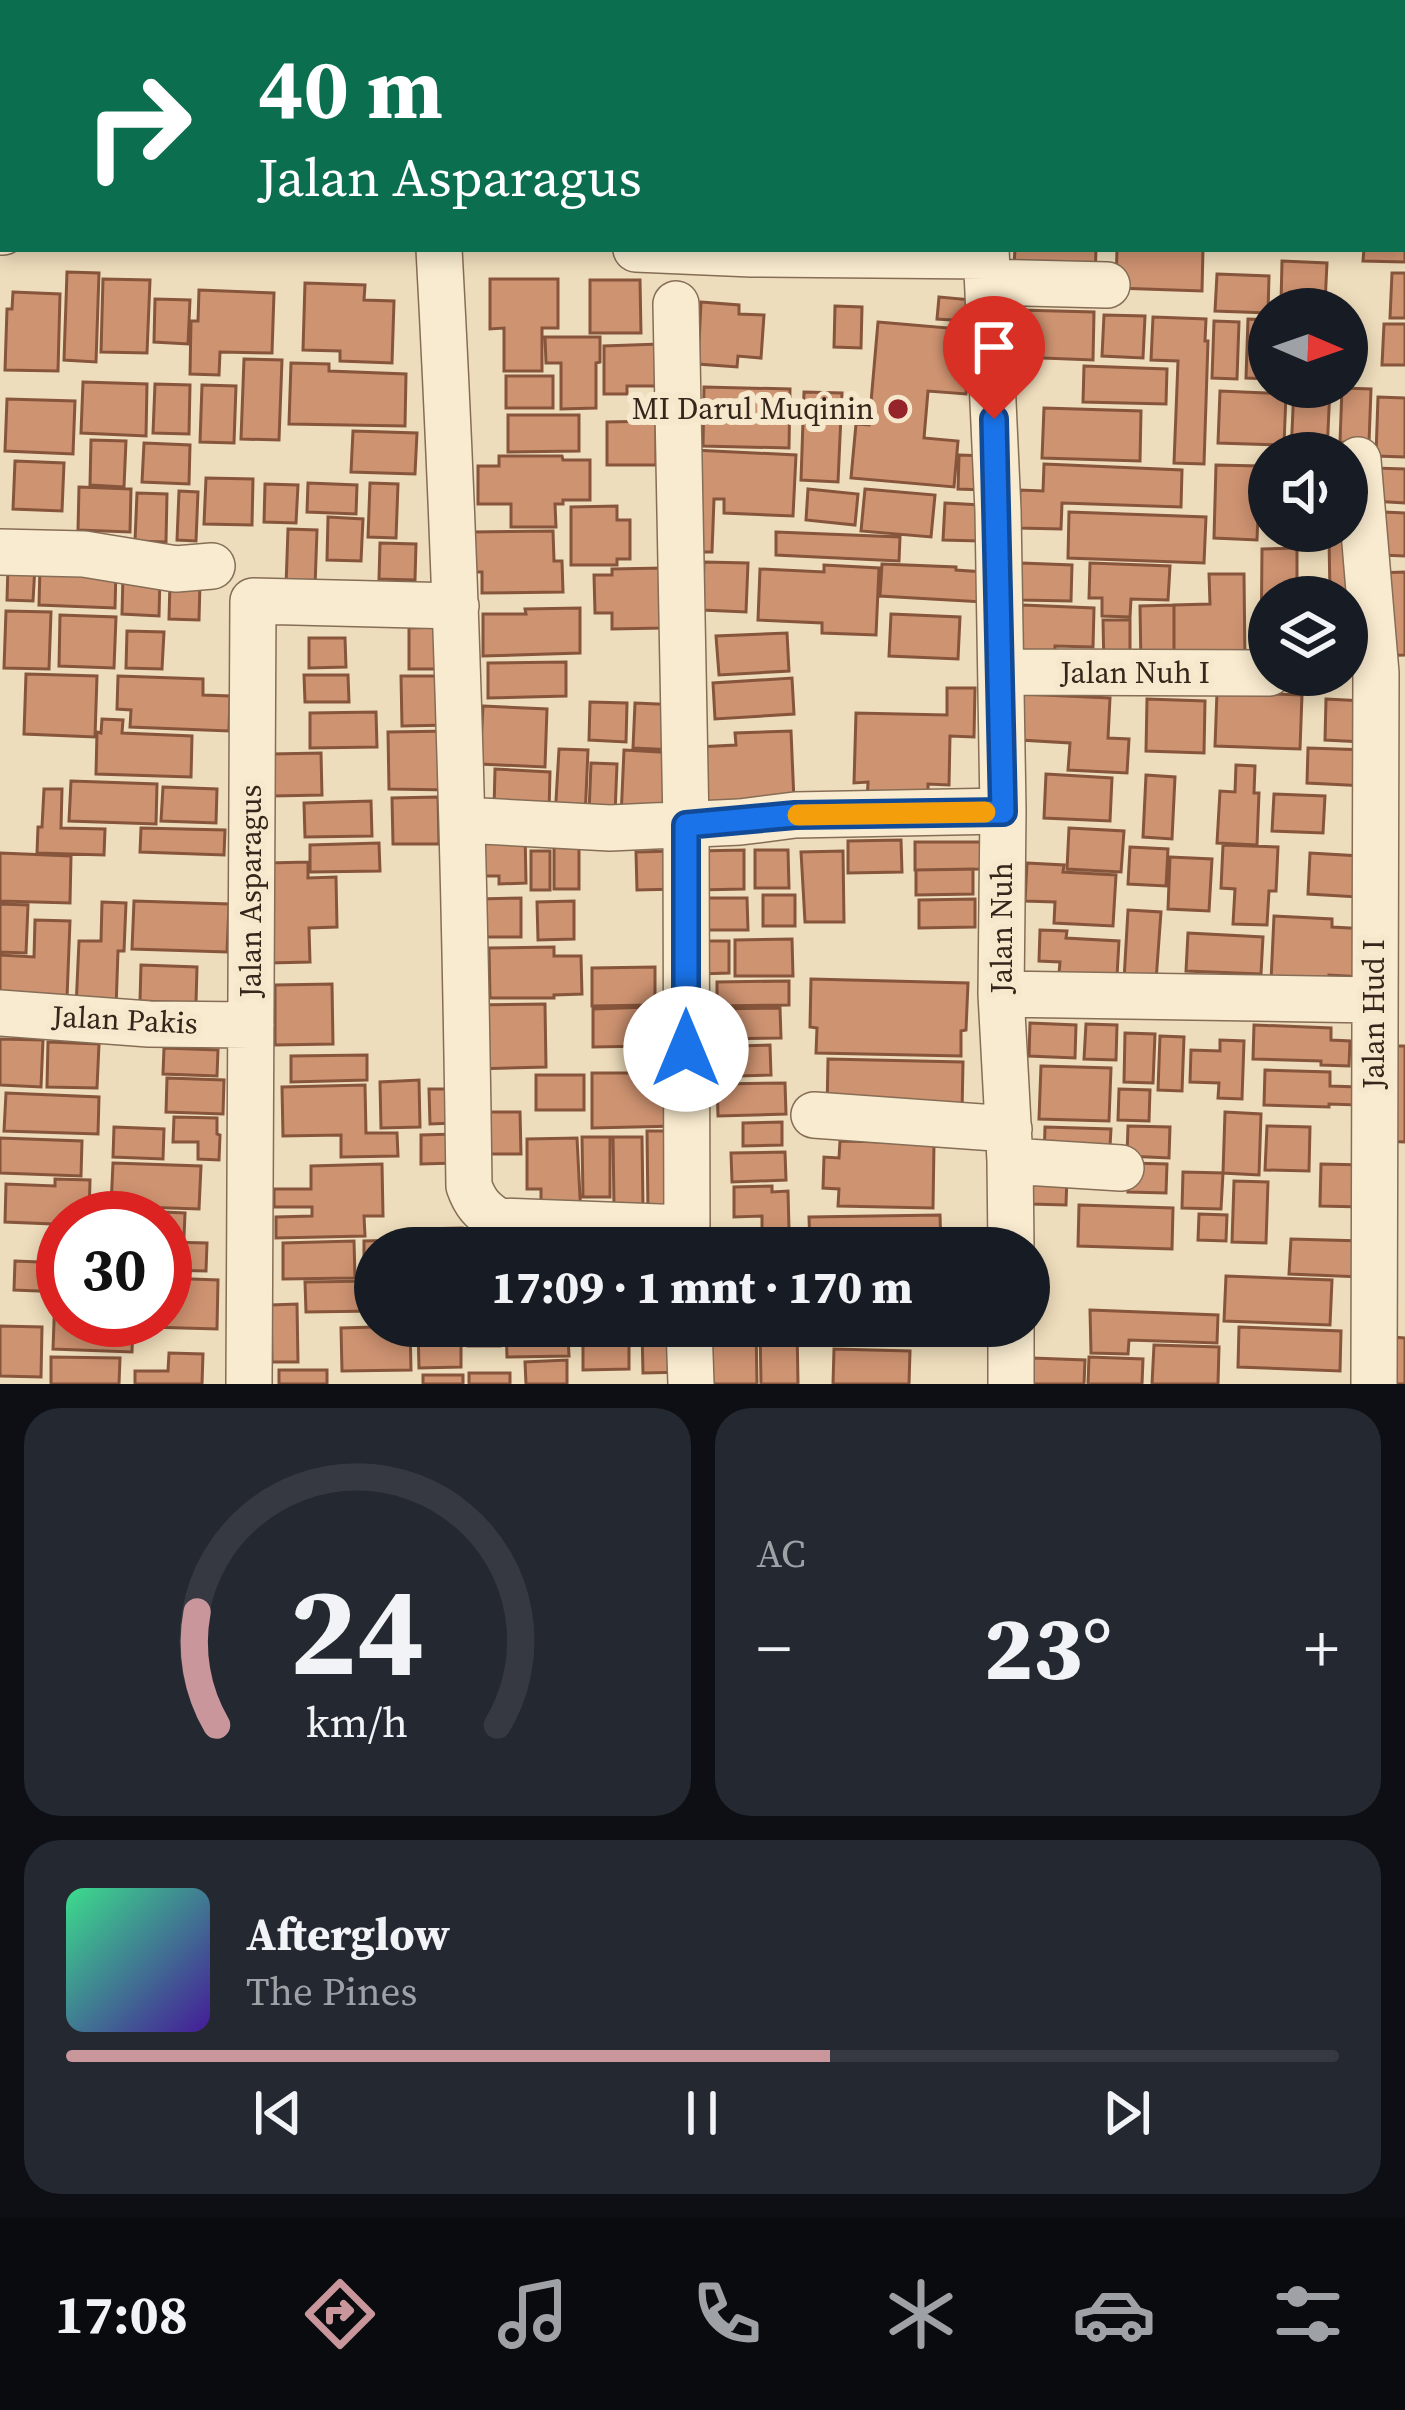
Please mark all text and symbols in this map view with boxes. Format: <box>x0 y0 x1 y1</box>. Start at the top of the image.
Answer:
text: 40 m <box>258 31 443 146</box>
icon: right <box>60 48 216 204</box>
text: Jalan Asparagus <box>258 140 642 214</box>
north arrow <box>1248 288 1368 408</box>
map controls <box>1248 288 1368 696</box>
pin <box>943 296 1045 419</box>
icon: arrive <box>961 314 1027 380</box>
place label: MI Darul Muqinin <box>632 388 874 429</box>
marker: MI Darul Muqinin <box>885 396 911 422</box>
button: sound <box>1248 432 1368 552</box>
button: layers <box>1248 576 1368 696</box>
street label: Jalan Nuh I <box>1059 652 1210 693</box>
street label: Jalan Asparagus <box>230 784 271 999</box>
street label: Jalan Nuh <box>981 862 1022 995</box>
street label: Jalan Hud I <box>1353 939 1394 1090</box>
position arrow <box>623 986 749 1112</box>
street label: Jalan Pakis <box>50 995 199 1044</box>
speed limit sign: 30 <box>36 1191 192 1347</box>
text: 17:09 · 1 mnt · 170 m <box>491 1256 913 1318</box>
text: AC <box>757 1527 805 1580</box>
text: 24 <box>290 1545 425 1716</box>
text: 23° <box>983 1586 1112 1709</box>
text: − <box>757 1603 791 1693</box>
text: + <box>1304 1603 1339 1693</box>
text: km/h <box>306 1693 408 1751</box>
text: Afterglow <box>246 1903 450 1965</box>
text: The Pines <box>246 1965 417 2018</box>
icon: previous <box>245 2080 311 2146</box>
icon: pause <box>669 2080 735 2146</box>
icon: next <box>1094 2080 1160 2146</box>
icon: directions <box>298 2272 382 2356</box>
icon: music <box>491 2272 575 2356</box>
icon: phone <box>685 2272 769 2356</box>
icon: climate <box>879 2272 963 2356</box>
icon: car <box>1072 2272 1156 2356</box>
icon: filters <box>1266 2272 1350 2356</box>
text: 17:08 <box>55 2277 188 2351</box>

